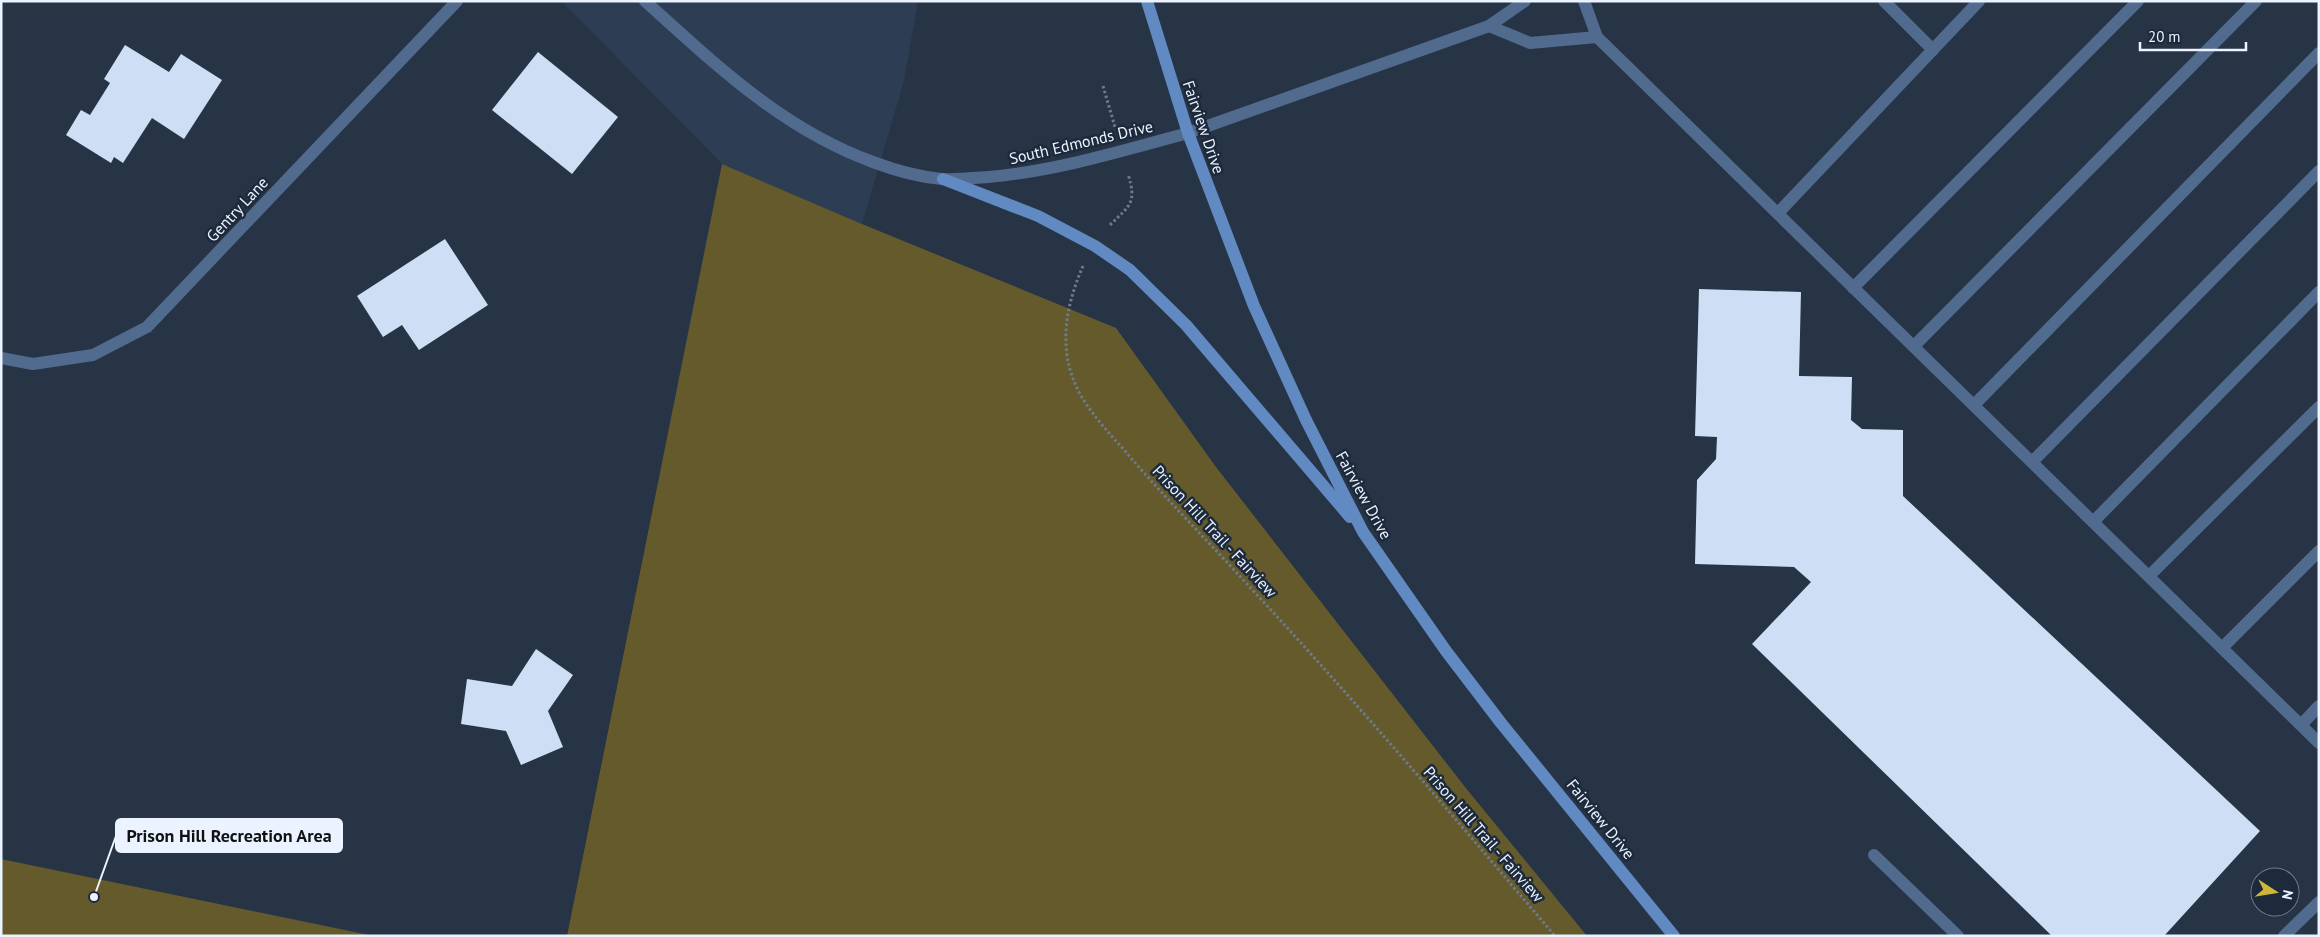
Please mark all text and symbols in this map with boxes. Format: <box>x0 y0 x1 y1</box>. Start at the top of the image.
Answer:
scale bar <box>2140 20 2246 52</box>
text: 20 m <box>2148 27 2181 46</box>
street label: Fairview Drive <box>1179 78 1229 176</box>
street label: South Edmonds Drive <box>1007 116 1155 168</box>
street label: Gentry Lane <box>202 172 272 246</box>
street label: Fairview Drive <box>1332 448 1396 542</box>
street label: Prison Hill Trail - Fairview <box>1149 461 1282 601</box>
street label: Prison Hill Trail - Fairview <box>1420 762 1549 906</box>
street label: Fairview Drive <box>1563 775 1639 863</box>
callout: Prison Hill Recreation Area <box>116 819 342 852</box>
text: Prison Hill Recreation Area <box>126 824 332 847</box>
north arrow <box>2250 867 2300 917</box>
text: N <box>2278 888 2297 901</box>

